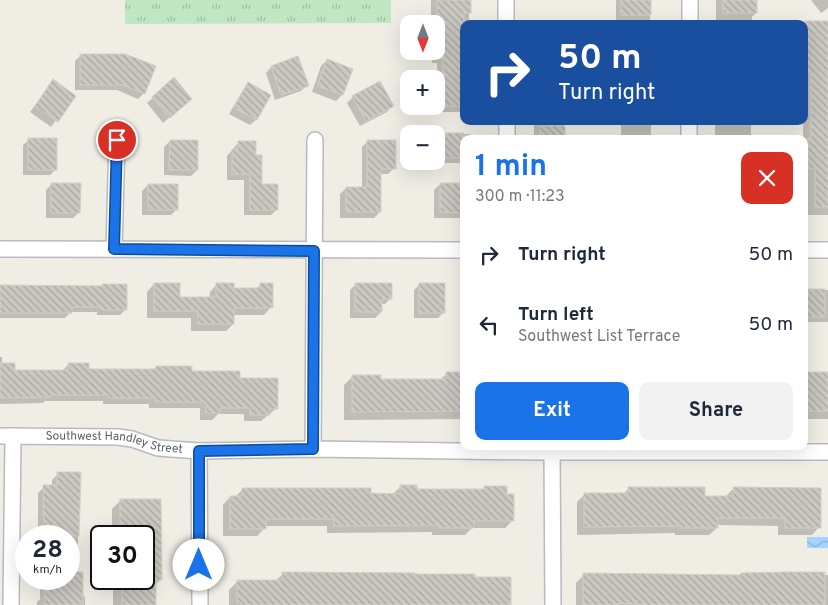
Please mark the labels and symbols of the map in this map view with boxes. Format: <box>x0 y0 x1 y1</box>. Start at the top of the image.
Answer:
north arrow <box>400 15 445 60</box>
pin <box>96 119 138 161</box>
street label: Southwest Handley Street <box>45 428 183 458</box>
speed limit sign: 30 <box>90 525 155 590</box>
position arrow <box>172 538 224 590</box>

